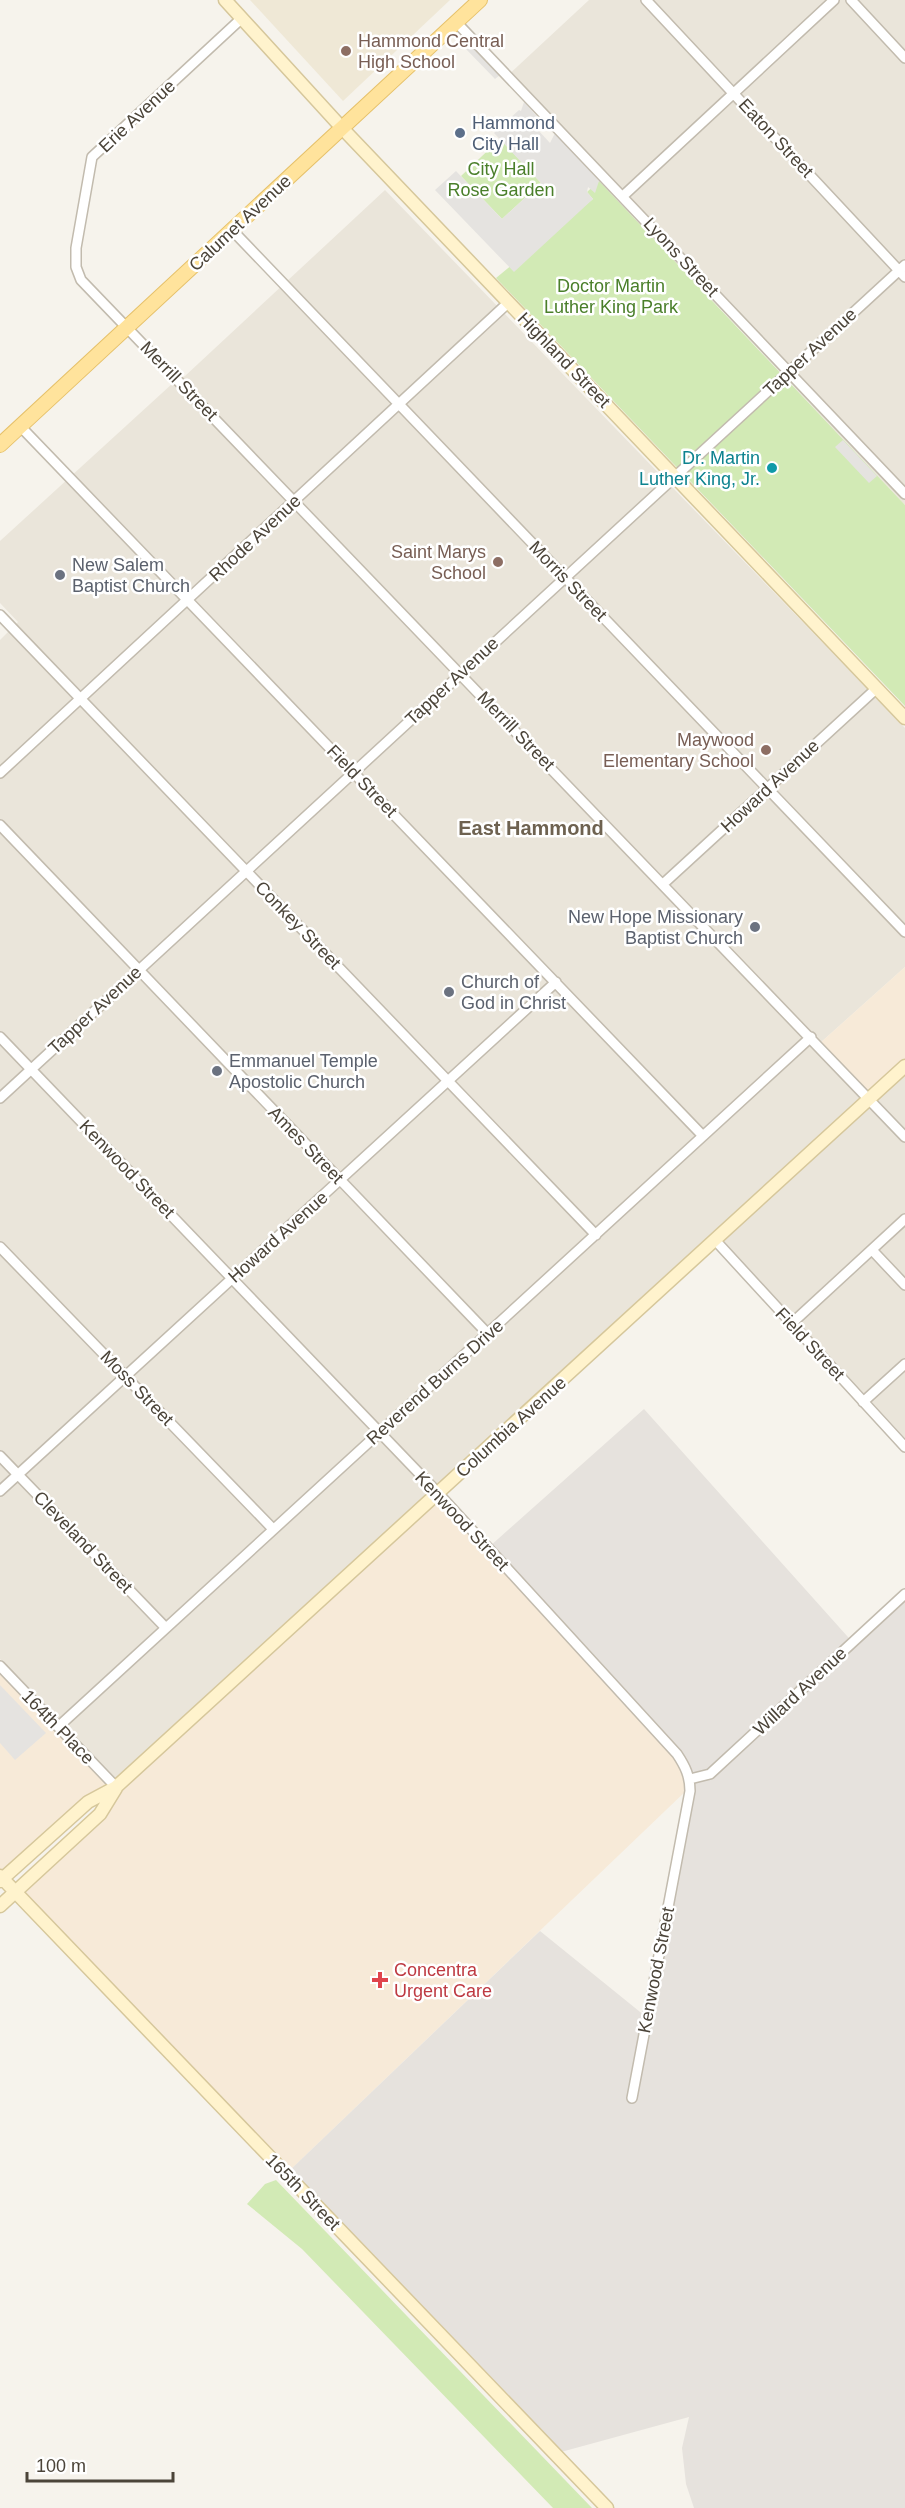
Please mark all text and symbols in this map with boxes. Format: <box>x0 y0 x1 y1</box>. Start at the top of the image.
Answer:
place label: Hammond Central High School <box>358 31 504 72</box>
marker: Hammond Central High School <box>339 44 353 58</box>
street label: Erie Avenue <box>95 76 179 156</box>
street label: Eaton Street <box>735 95 817 181</box>
place label: Hammond City Hall <box>472 113 555 154</box>
marker: Hammond City Hall <box>453 126 467 140</box>
park label: City Hall Rose Garden <box>447 159 555 200</box>
street label: Calumet Avenue <box>185 171 295 275</box>
street label: Lyons Street <box>639 213 723 301</box>
park label: Doctor Martin Luther King Park <box>544 276 679 317</box>
street label: Tapper Avenue <box>759 304 861 400</box>
street label: Highland Street <box>514 308 614 412</box>
street label: Merrill Street <box>136 337 222 425</box>
place label: Dr. Martin Luther King, Jr. <box>639 448 760 489</box>
marker: Dr. Martin Luther King, Jr. <box>765 461 779 475</box>
street label: Rhode Avenue <box>205 491 305 585</box>
street label: Morris Street <box>525 537 611 625</box>
place label: Saint Marys School <box>391 542 486 583</box>
place label: New Salem Baptist Church <box>72 555 190 596</box>
marker: Saint Marys School <box>491 555 505 569</box>
marker: New Salem Baptist Church <box>53 568 67 582</box>
street label: Tapper Avenue <box>401 633 503 729</box>
street label: Merrill Street <box>473 687 559 775</box>
place label: Maywood Elementary School <box>603 730 754 771</box>
street label: Howard Avenue <box>717 735 823 837</box>
street label: Field Street <box>323 741 401 821</box>
marker: Maywood Elementary School <box>759 743 773 757</box>
district label: East Hammond <box>458 817 604 839</box>
street label: Conkey Street <box>251 877 345 973</box>
place label: New Hope Missionary Baptist Church <box>568 907 743 948</box>
marker: New Hope Missionary Baptist Church <box>748 920 762 934</box>
street label: Tapper Avenue <box>44 962 146 1058</box>
place label: Church of God in Christ <box>461 972 566 1013</box>
marker: Church of God in Christ <box>442 985 456 999</box>
place label: Emmanuel Temple Apostolic Church <box>229 1051 378 1092</box>
marker: Emmanuel Temple Apostolic Church <box>210 1064 224 1078</box>
street label: Ames Street <box>264 1102 348 1188</box>
street label: Kenwood Street <box>75 1116 179 1222</box>
street label: Howard Avenue <box>224 1187 332 1287</box>
street label: Field Street <box>771 1304 849 1384</box>
street label: Reverend Burns Drive <box>363 1315 507 1449</box>
street label: Moss Street <box>96 1347 178 1429</box>
street label: Columbia Avenue <box>452 1372 570 1482</box>
street label: Kenwood Street <box>411 1467 513 1575</box>
street label: Cleveland Street <box>30 1487 136 1597</box>
street label: Willard Avenue <box>749 1643 851 1739</box>
street label: 164th Place <box>18 1686 98 1768</box>
street label: Kenwood Street <box>634 1905 678 2035</box>
place label: Concentra Urgent Care <box>394 1960 492 2001</box>
marker: Concentra Urgent Care <box>371 1971 389 1989</box>
street label: 165th Street <box>262 2150 344 2234</box>
scale bar <box>27 2445 172 2483</box>
text: 100 m <box>36 2456 86 2476</box>

